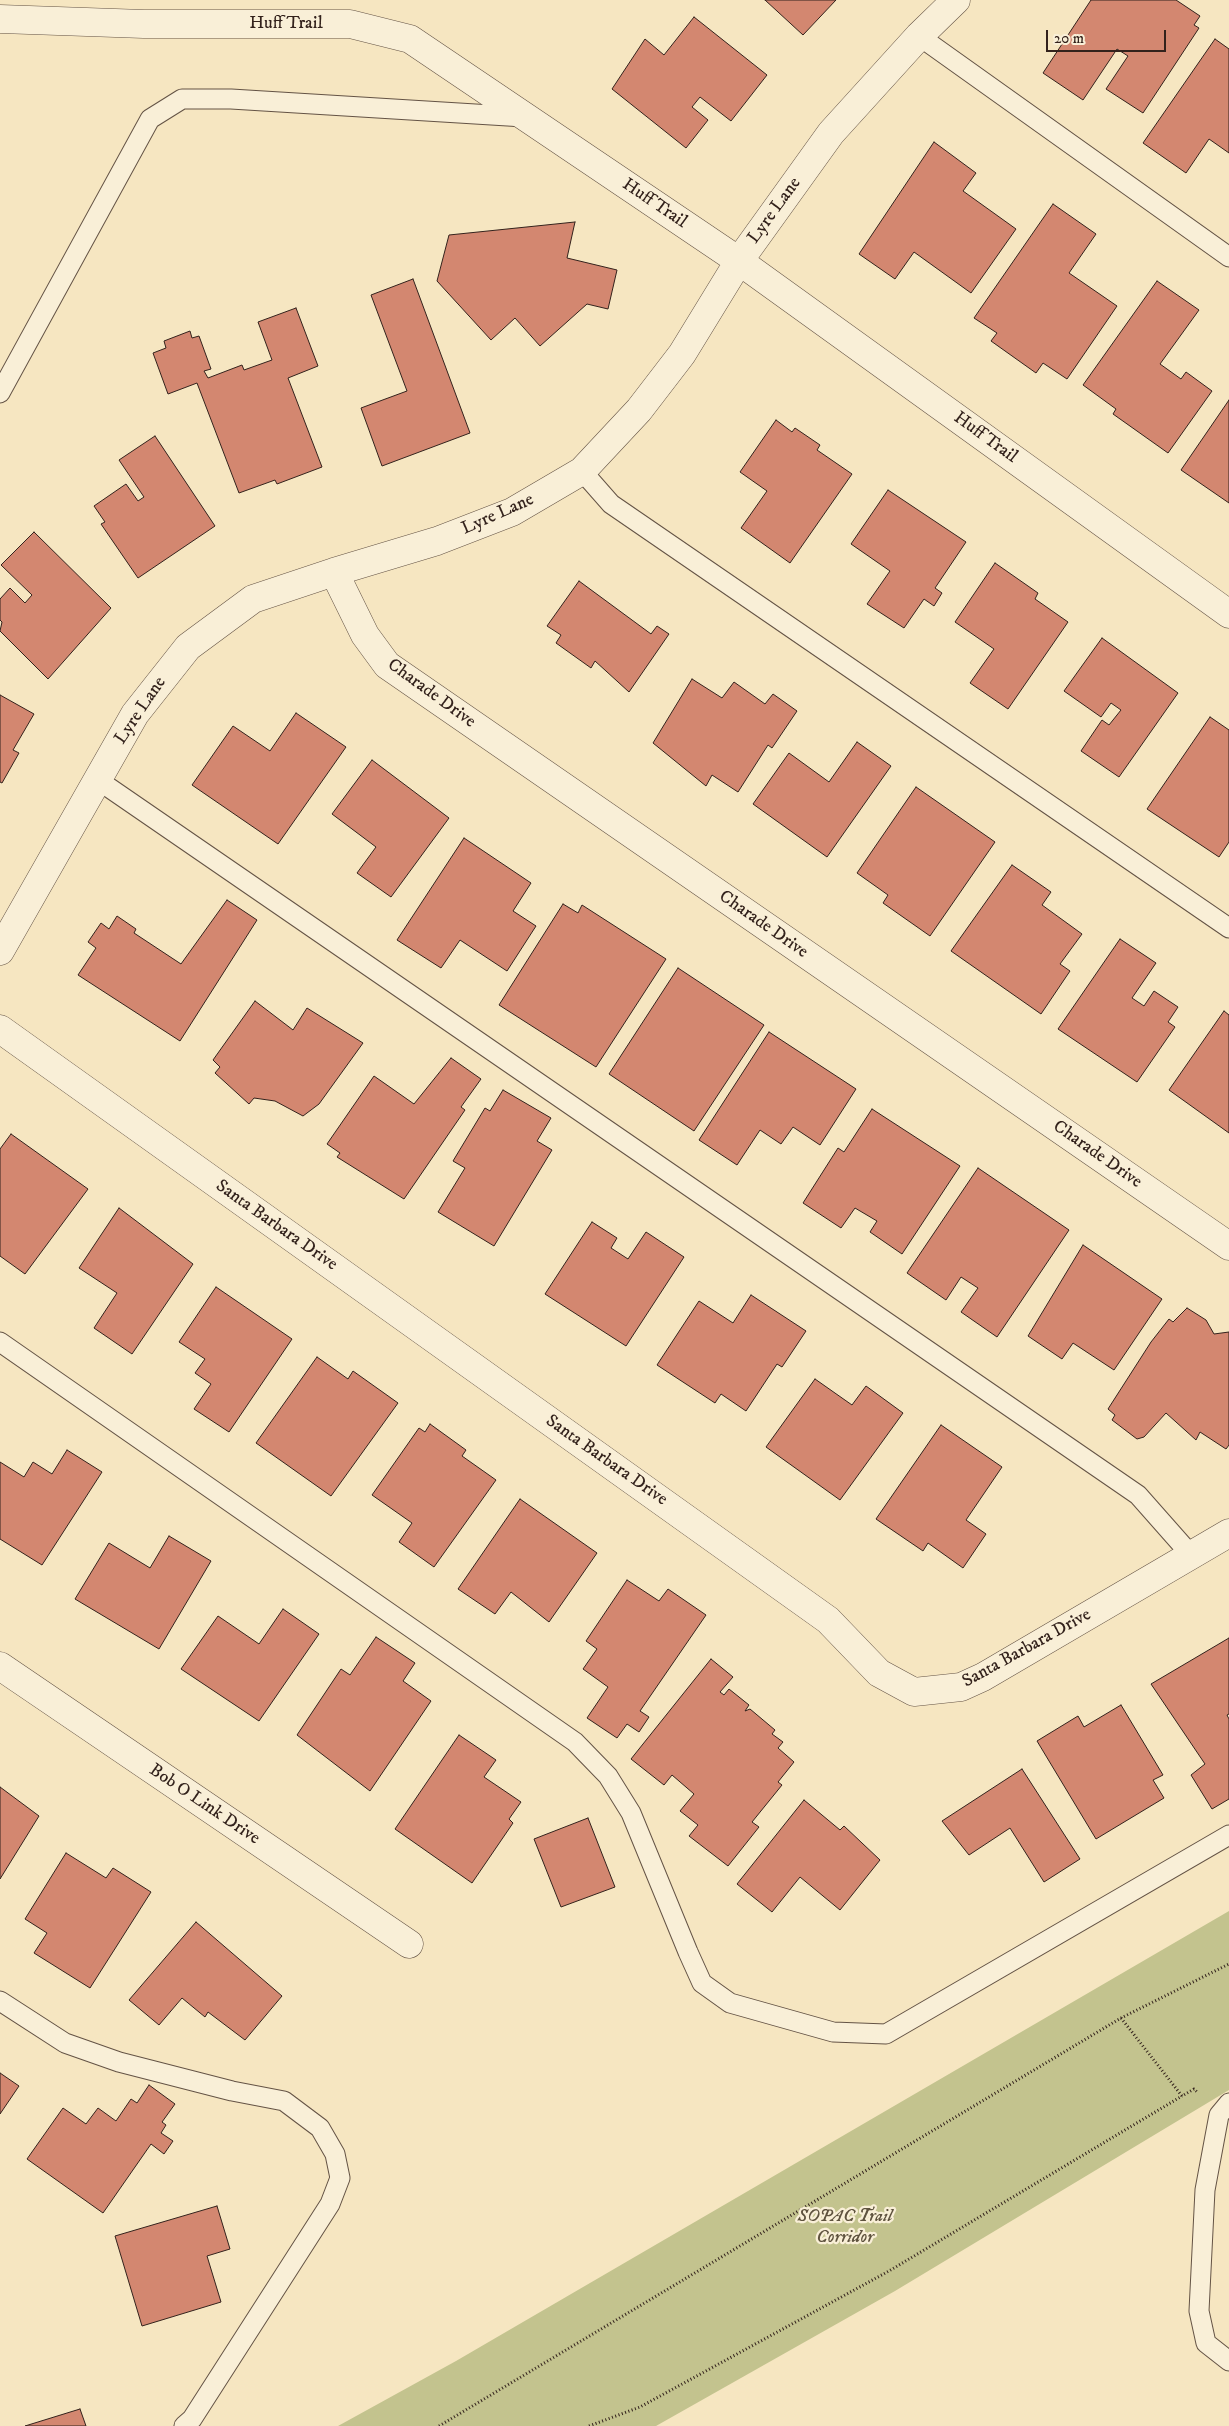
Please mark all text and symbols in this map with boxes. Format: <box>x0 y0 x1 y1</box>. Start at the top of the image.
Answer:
street label: Huff Trail <box>249 13 323 35</box>
scale bar <box>1049 20 1169 52</box>
text: 20 m <box>1054 29 1084 48</box>
street label: Huff Trail <box>617 174 691 234</box>
street label: Lyre Lane <box>744 174 806 248</box>
street label: Huff Trail <box>949 408 1021 468</box>
street label: Lyre Lane <box>459 490 537 540</box>
street label: Charade Drive <box>383 655 479 733</box>
street label: Lyre Lane <box>111 673 171 749</box>
street label: Charade Drive <box>714 886 812 964</box>
street label: Charade Drive <box>1048 1116 1146 1194</box>
street label: Santa Barbara Drive <box>211 1176 341 1276</box>
street label: Santa Barbara Drive <box>541 1411 671 1511</box>
street label: Santa Barbara Drive <box>959 1605 1095 1693</box>
street label: Bob O Link Drive <box>145 1760 263 1850</box>
park label: SOPAC Trail Corridor <box>798 2206 892 2248</box>

